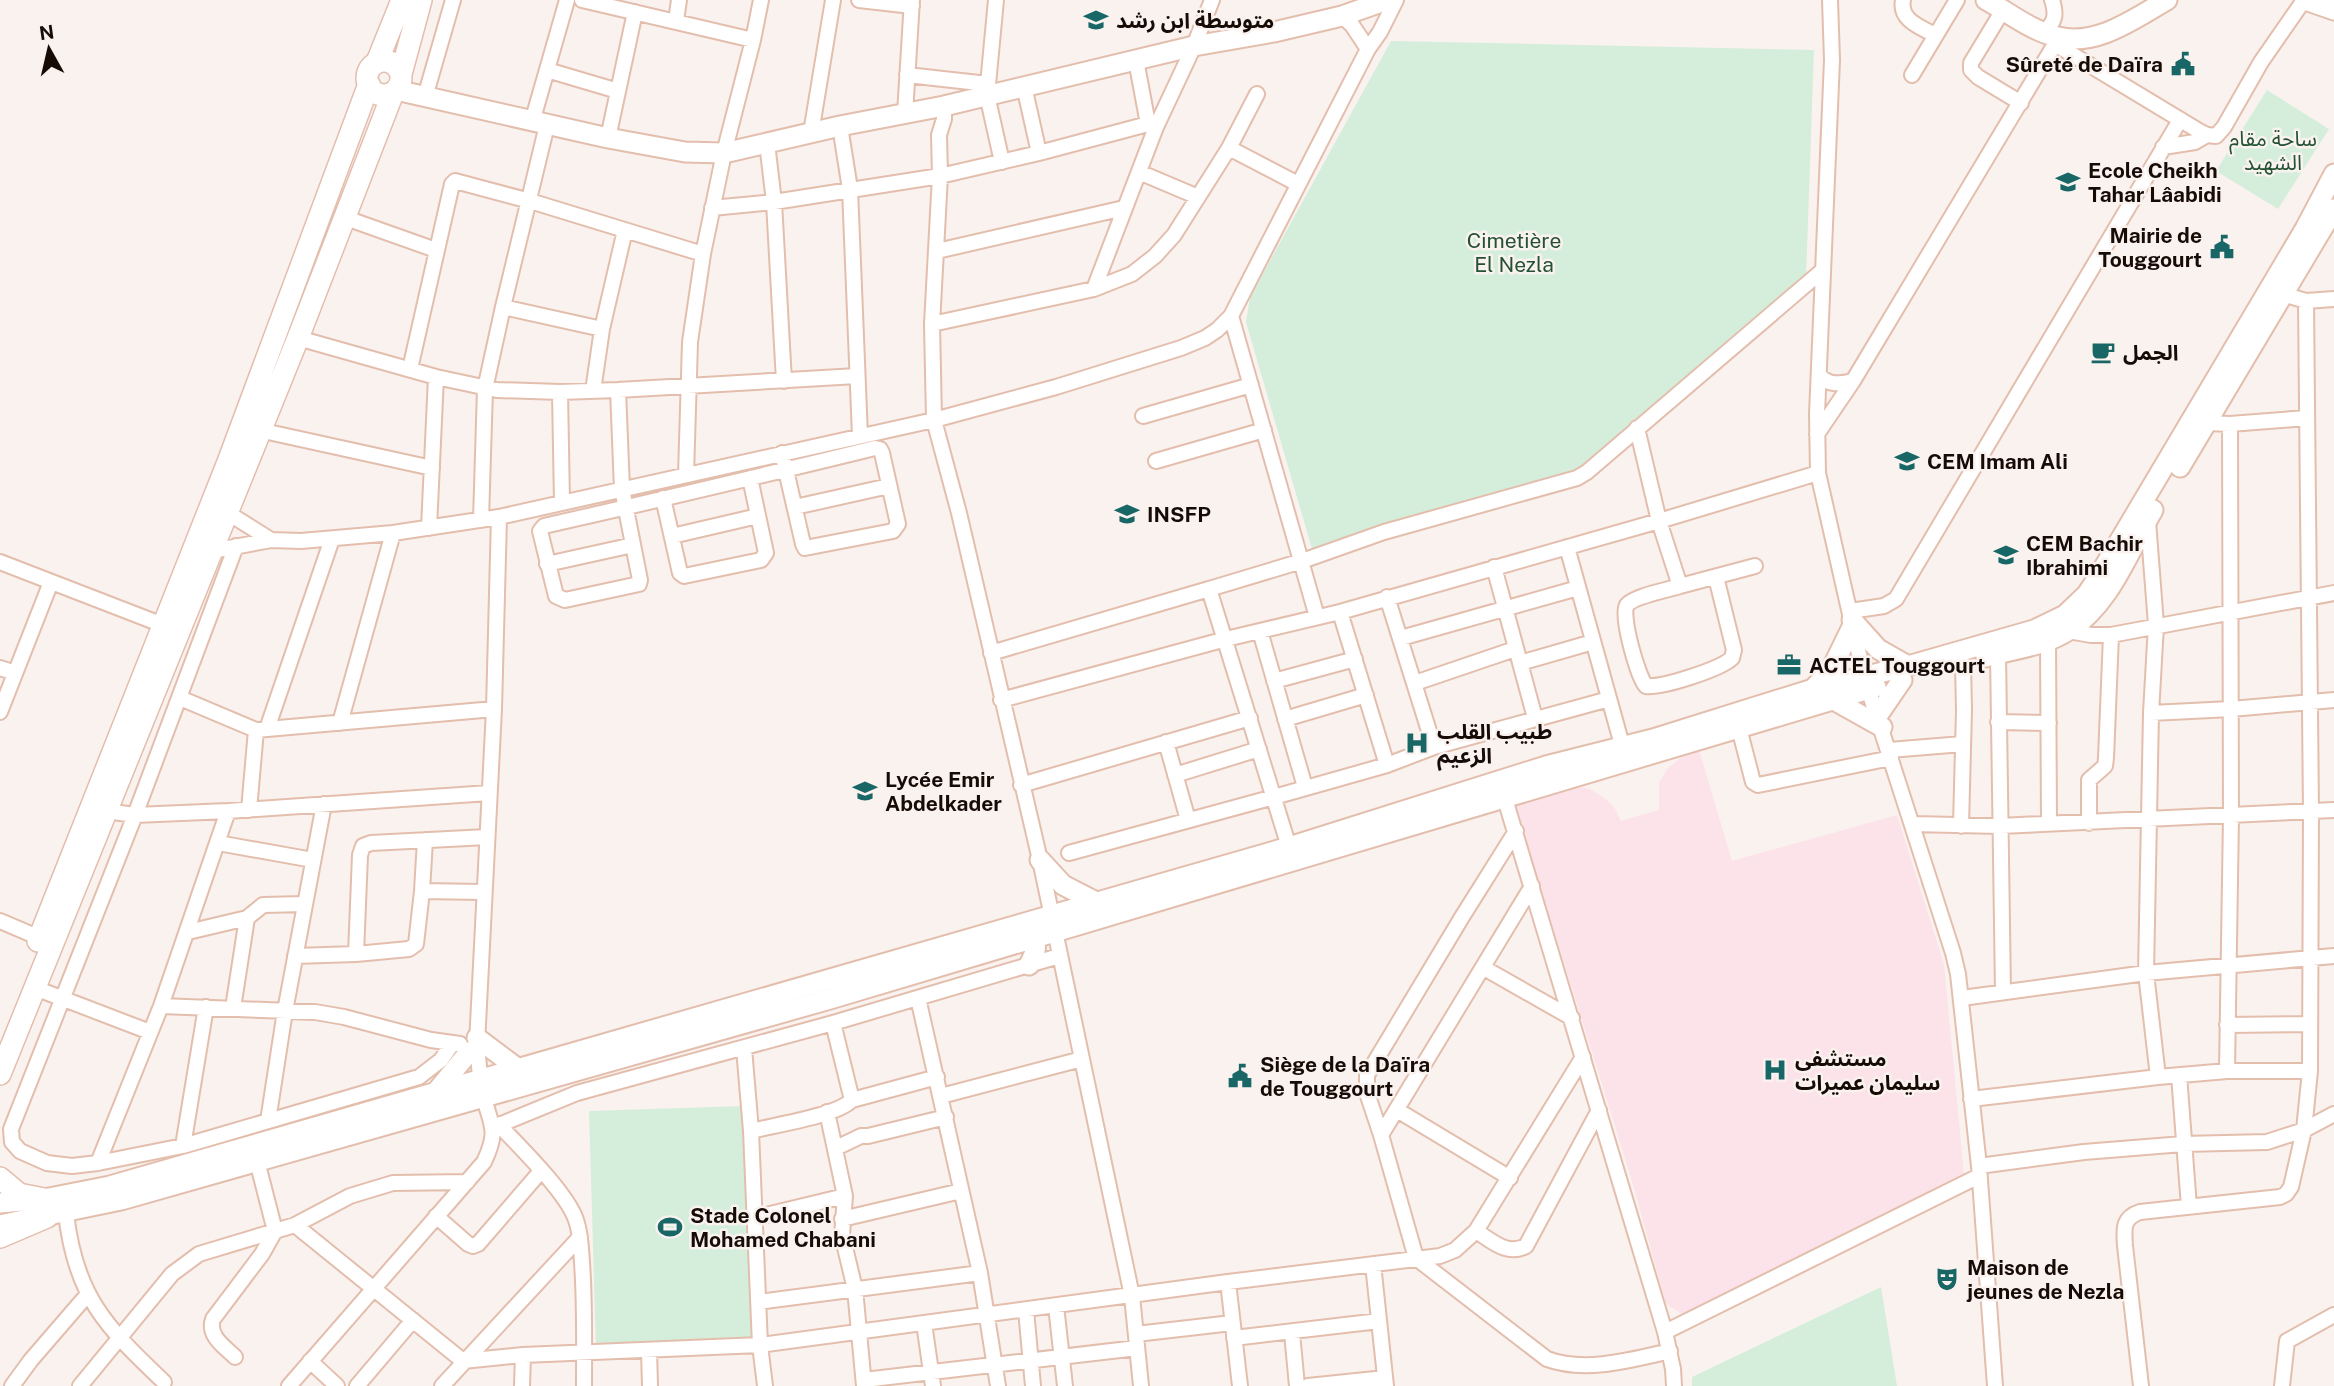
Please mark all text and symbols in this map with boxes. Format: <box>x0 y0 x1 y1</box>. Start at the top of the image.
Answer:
school or university icon: متوسطة ابن رشد <box>1082 6 1110 34</box>
place label: متوسطة ابن رشد <box>1116 8 1274 33</box>
north arrow <box>14 14 84 84</box>
text: N <box>38 20 56 44</box>
public building icon: Sûreté de Daïra <box>2169 50 2197 78</box>
place label: Sûreté de Daïra <box>2005 52 2163 77</box>
park label: ساحة مقام الشهيد <box>2229 126 2317 175</box>
place label: Ecole Cheikh Tahar Lâabidi <box>2088 158 2222 207</box>
school or university icon: Ecole Cheikh Tahar Lâabidi <box>2054 168 2082 196</box>
place label: Mairie de Touggourt <box>2098 223 2202 272</box>
park label: Cimetière El Nezla <box>1467 228 1561 277</box>
public building icon: Mairie de Touggourt <box>2208 233 2236 261</box>
cafe icon: الجمل <box>2089 338 2117 366</box>
place label: الجمل <box>2123 340 2178 365</box>
school or university icon: CEM Imam Ali <box>1893 447 1921 475</box>
place label: CEM Imam Ali <box>1927 449 2068 474</box>
school or university icon: INSFP <box>1113 500 1141 528</box>
place label: INSFP <box>1147 502 1211 527</box>
place label: CEM Bachir Ibrahimi <box>2026 531 2143 580</box>
school or university icon: CEM Bachir Ibrahimi <box>1992 541 2020 569</box>
office icon: ACTEL Touggourt <box>1775 651 1803 679</box>
place label: ACTEL Touggourt <box>1809 653 1985 678</box>
place label: طبيب القلب الزعيم <box>1437 719 1552 771</box>
hospital icon: طبيب القلب الزعيم <box>1403 729 1431 757</box>
place label: Lycée Emir Abdelkader <box>885 767 1002 816</box>
school or university icon: Lycée Emir Abdelkader <box>851 777 879 805</box>
place label: مستشفى سليمان عميرات <box>1795 1046 1940 1095</box>
place label: Siège de la Daïra de Touggourt <box>1260 1052 1430 1101</box>
hospital icon: مستشفى سليمان عميرات <box>1761 1056 1789 1084</box>
public building icon: Siège de la Daïra de Touggourt <box>1226 1062 1254 1090</box>
place label: Stade Colonel Mohamed Chabani <box>690 1203 876 1252</box>
sports icon: Stade Colonel Mohamed Chabani <box>656 1213 684 1241</box>
place label: Maison de jeunes de Nezla <box>1966 1255 2124 1304</box>
theatre icon: Maison de jeunes de Nezla <box>1933 1265 1961 1293</box>

